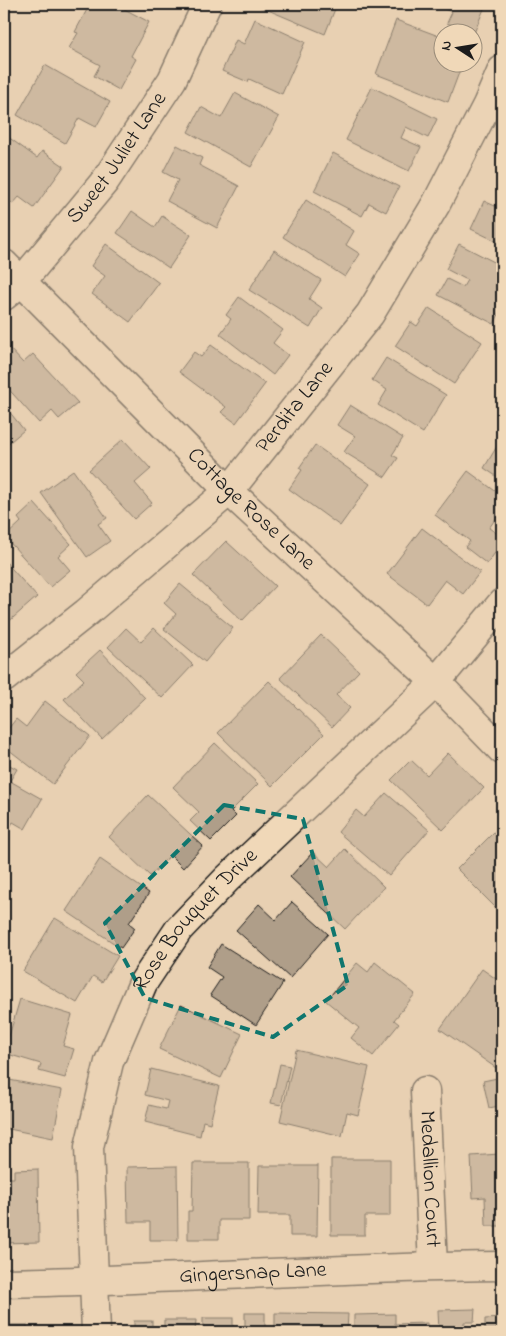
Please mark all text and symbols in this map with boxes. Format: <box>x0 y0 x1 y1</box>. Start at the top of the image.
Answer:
north arrow <box>434 22 484 72</box>
text: N <box>435 39 458 52</box>
street label: Sweet Juliet Lane <box>59 86 176 231</box>
street label: Perdita Lane <box>249 355 342 461</box>
street label: Cottage Rose Lane <box>179 441 322 579</box>
street label: Rose Bouquet Drive <box>125 841 266 996</box>
street label: Medallion Court <box>410 1110 448 1249</box>
street label: Gingersnap Lane <box>178 1255 327 1293</box>

